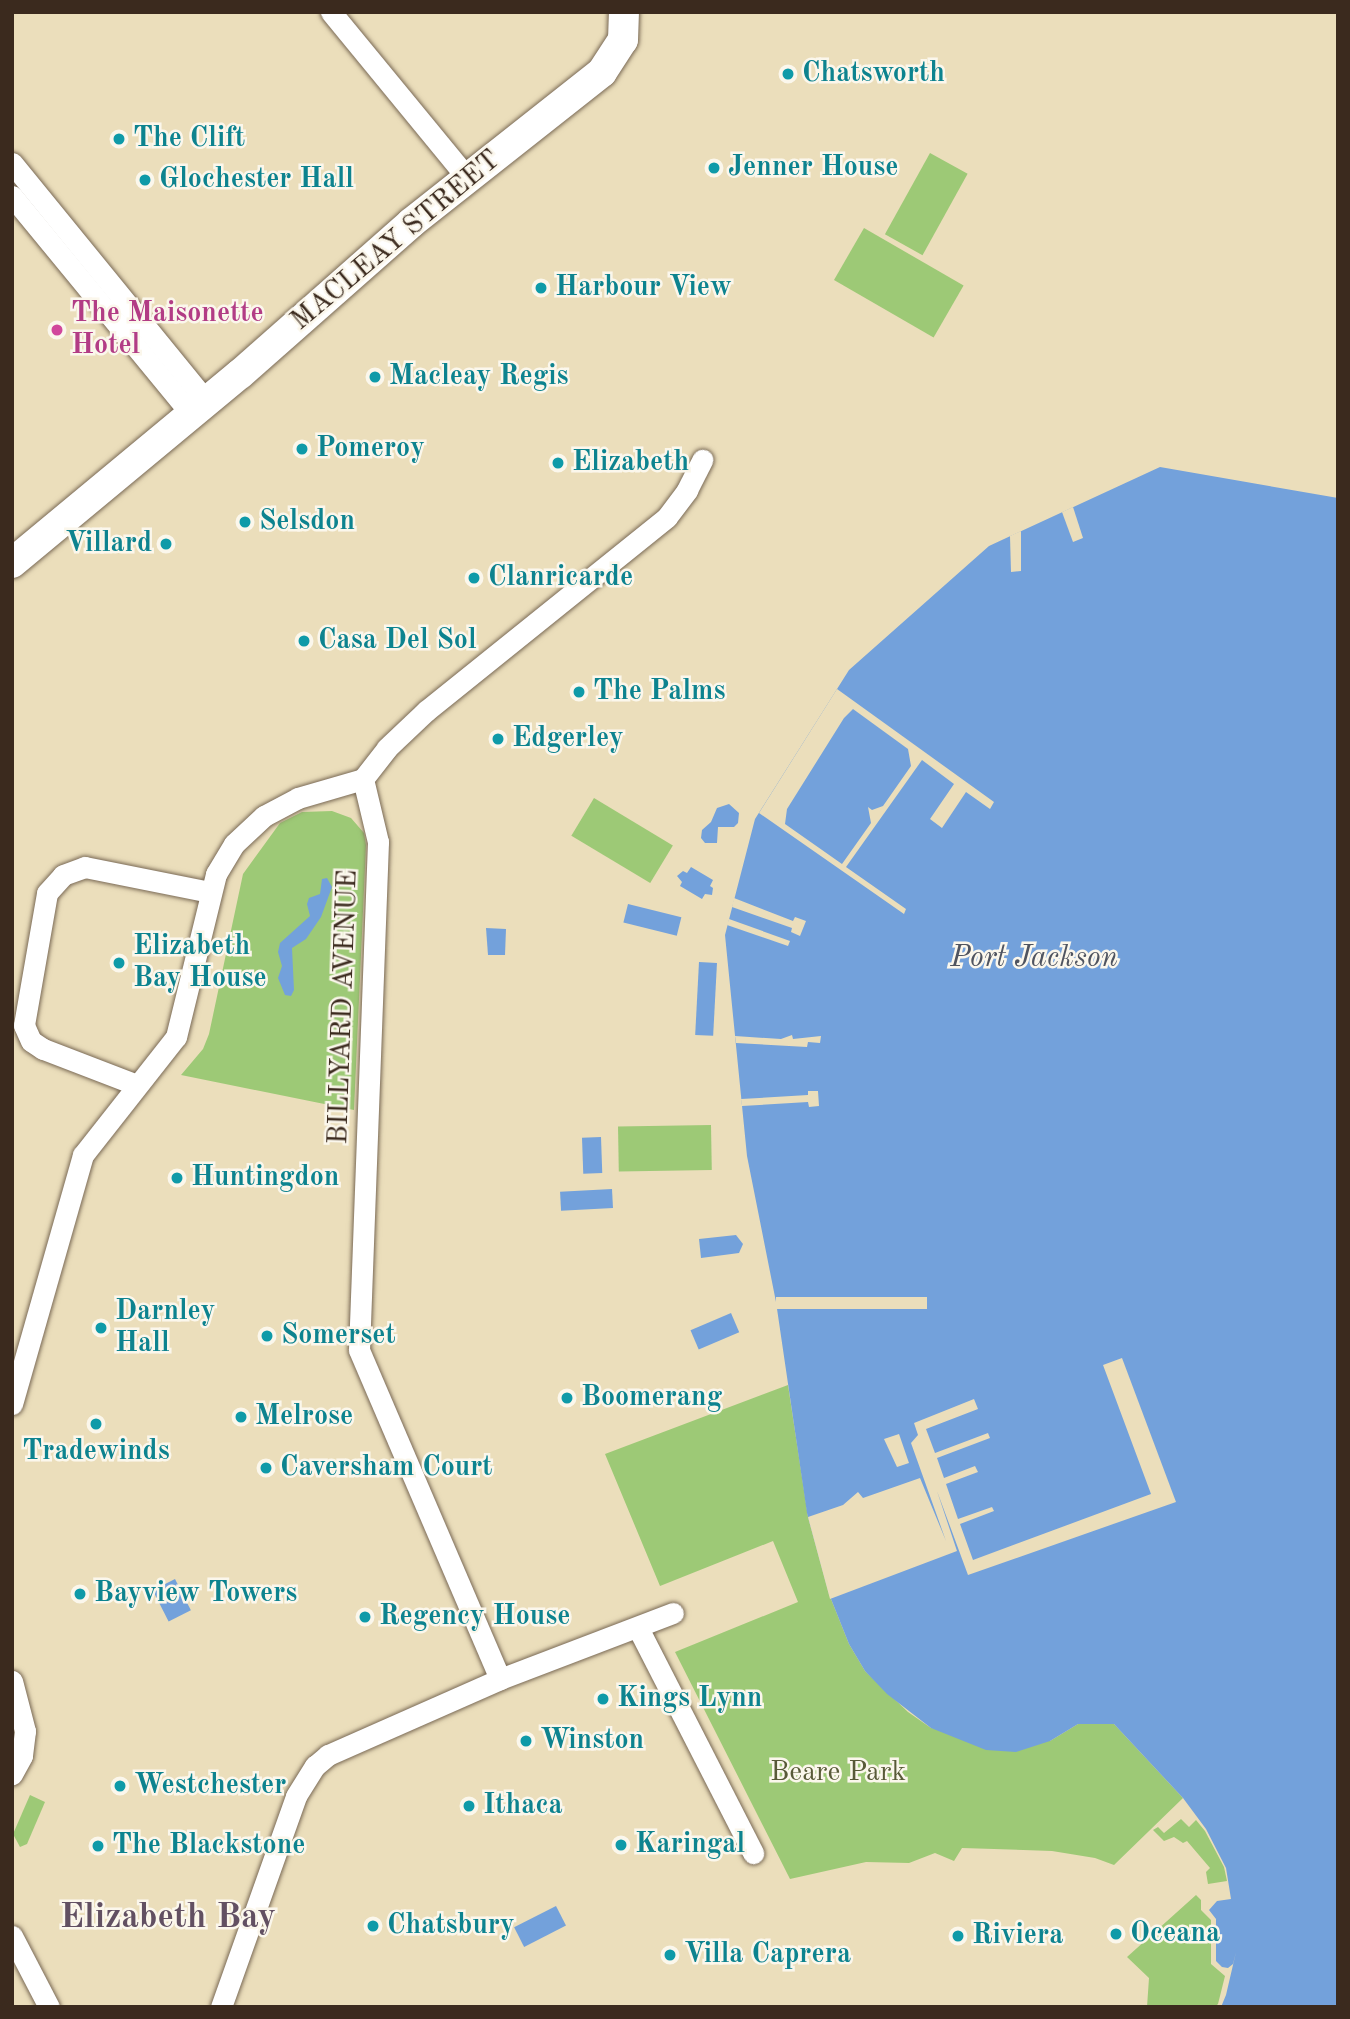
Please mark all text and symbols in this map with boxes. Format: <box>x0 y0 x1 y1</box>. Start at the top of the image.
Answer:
place label: Chatsworth <box>802 57 945 91</box>
marker: Chatsworth <box>780 66 796 82</box>
place label: The Clift <box>133 122 245 156</box>
marker: The Clift <box>111 131 127 147</box>
street label: MACLEAY STREET <box>285 144 507 338</box>
place label: Jenner House <box>728 151 899 185</box>
marker: Jenner House <box>706 160 722 176</box>
place label: Glochester Hall <box>159 163 354 197</box>
marker: Glochester Hall <box>137 172 153 188</box>
place label: Harbour View <box>555 271 732 305</box>
marker: Harbour View <box>533 280 549 296</box>
place label: The Maisonette Hotel <box>71 297 264 363</box>
marker: The Maisonette Hotel <box>49 322 65 338</box>
place label: Macleay Regis <box>389 360 569 394</box>
marker: Macleay Regis <box>367 369 383 385</box>
place label: Pomeroy <box>316 432 425 466</box>
marker: Pomeroy <box>294 441 310 457</box>
place label: Elizabeth <box>572 446 689 480</box>
marker: Elizabeth <box>550 455 566 471</box>
place label: Selsdon <box>259 505 355 539</box>
marker: Selsdon <box>237 514 253 530</box>
place label: Villard <box>65 527 152 561</box>
marker: Villard <box>158 536 174 552</box>
place label: Clanricarde <box>488 561 633 595</box>
marker: Clanricarde <box>466 570 482 586</box>
place label: Casa Del Sol <box>318 624 477 658</box>
marker: Casa Del Sol <box>296 633 312 649</box>
place label: The Palms <box>593 675 725 709</box>
marker: The Palms <box>571 684 587 700</box>
place label: Edgerley <box>512 722 624 756</box>
marker: Edgerley <box>490 731 506 747</box>
street label: BILLYARD AVENUE <box>322 869 366 1145</box>
place label: Elizabeth Bay House <box>133 930 267 996</box>
water label: Port Jackson <box>950 940 1118 976</box>
marker: Elizabeth Bay House <box>111 955 127 971</box>
place label: Huntingdon <box>191 1161 339 1195</box>
marker: Huntingdon <box>169 1170 185 1186</box>
place label: Darnley Hall <box>115 1295 215 1361</box>
place label: Somerset <box>281 1319 396 1353</box>
marker: Darnley Hall <box>93 1320 109 1336</box>
marker: Somerset <box>259 1328 275 1344</box>
place label: Boomerang <box>581 1381 722 1415</box>
marker: Boomerang <box>559 1390 575 1406</box>
place label: Melrose <box>255 1400 353 1434</box>
marker: Melrose <box>233 1409 249 1425</box>
marker: Tradewinds <box>88 1416 104 1432</box>
place label: Tradewinds <box>22 1435 170 1469</box>
place label: Caversham Court <box>280 1451 493 1485</box>
marker: Caversham Court <box>258 1460 274 1476</box>
place label: Bayview Towers <box>94 1577 297 1611</box>
marker: Bayview Towers <box>72 1586 88 1602</box>
place label: Regency House <box>379 1600 570 1634</box>
marker: Regency House <box>357 1609 373 1625</box>
place label: Kings Lynn <box>617 1682 762 1716</box>
marker: Kings Lynn <box>595 1691 611 1707</box>
place label: Winston <box>540 1724 644 1758</box>
marker: Winston <box>518 1733 534 1749</box>
park label: Beare Park <box>770 1756 906 1790</box>
place label: Westchester <box>134 1769 286 1803</box>
marker: Westchester <box>112 1778 128 1794</box>
place label: Ithaca <box>483 1789 563 1823</box>
marker: Ithaca <box>461 1798 477 1814</box>
place label: Karingal <box>635 1828 745 1862</box>
place label: The Blackstone <box>112 1829 305 1863</box>
marker: Karingal <box>613 1837 629 1853</box>
marker: The Blackstone <box>90 1838 106 1854</box>
district label: Elizabeth Bay <box>60 1897 276 1939</box>
place label: Chatsbury <box>387 1909 515 1943</box>
place label: Oceana <box>1130 1917 1220 1951</box>
marker: Chatsbury <box>365 1918 381 1934</box>
place label: Riviera <box>972 1919 1063 1953</box>
marker: Oceana <box>1108 1926 1124 1942</box>
marker: Riviera <box>950 1928 966 1944</box>
place label: Villa Caprera <box>684 1938 851 1972</box>
marker: Villa Caprera <box>662 1947 678 1963</box>

